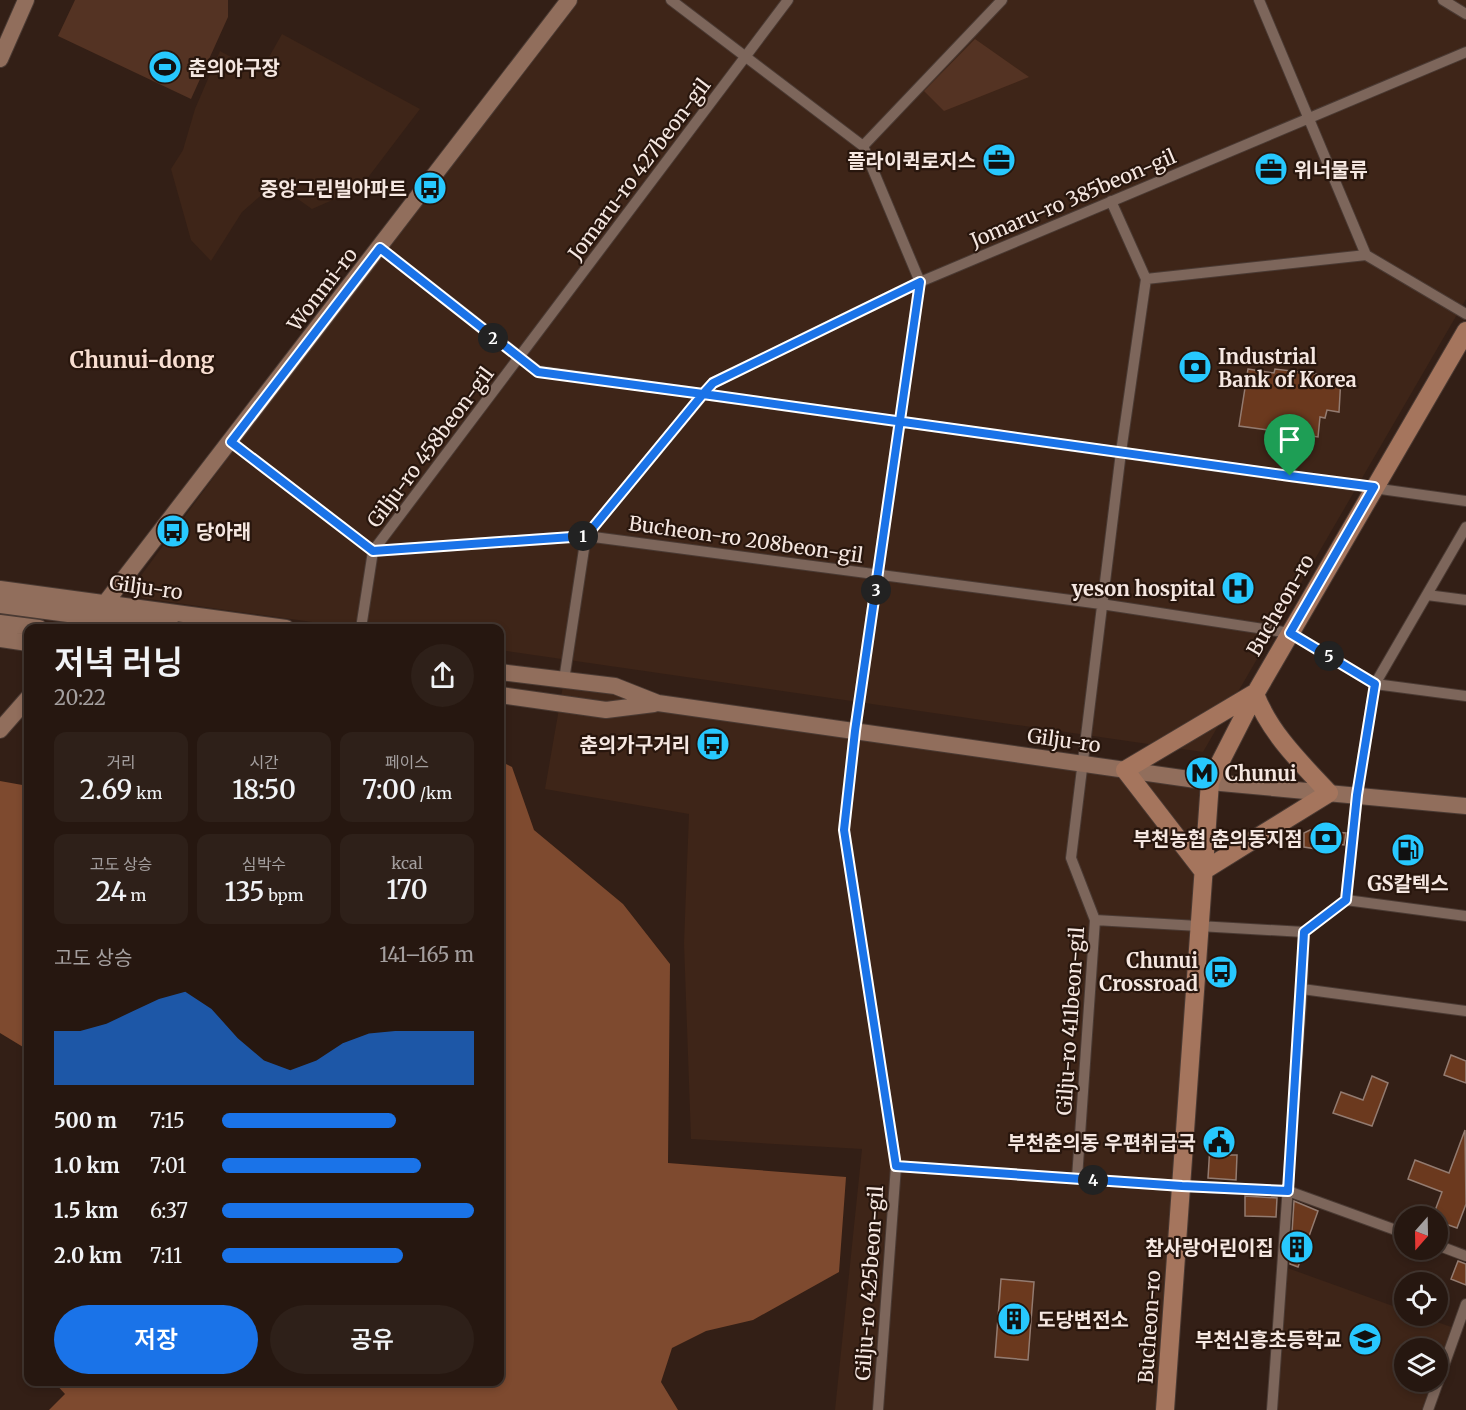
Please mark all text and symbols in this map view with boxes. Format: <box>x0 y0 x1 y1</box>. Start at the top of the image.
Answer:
sports icon: 춘의야구장 <box>147 49 183 85</box>
place label: 춘의야구장 <box>188 55 280 80</box>
street label: Jomaru-ro 427beon-gil <box>562 73 715 265</box>
office icon: 플라이퀵로지스 <box>981 142 1017 178</box>
street label: Jomaru-ro 385beon-gil <box>966 143 1180 253</box>
place label: 플라이퀵로지스 <box>847 148 976 173</box>
office icon: 위너물류 <box>1253 151 1289 187</box>
place label: 위너물류 <box>1294 157 1368 182</box>
bus stop icon: 중앙그린빌아파트 <box>412 170 448 206</box>
place label: 중앙그린빌아파트 <box>260 176 407 201</box>
street label: Wonmi-ro <box>281 242 363 337</box>
pin: 2 <box>478 323 508 353</box>
text: 2 <box>488 328 498 348</box>
place label: Industrial Bank of Korea <box>1218 344 1357 392</box>
district label: Chunui-dong <box>70 346 214 374</box>
bank icon: Industrial Bank of Korea <box>1177 349 1213 385</box>
street label: Gilju-ro 458beon-gil <box>361 362 499 532</box>
pin <box>1264 414 1315 476</box>
icon: arrive <box>1273 423 1306 456</box>
street label: Bucheon-ro 208beon-gil <box>627 510 865 568</box>
bus stop icon: 당아래 <box>155 513 191 549</box>
place label: 당아래 <box>196 519 251 544</box>
pin: 1 <box>568 521 598 551</box>
text: 1 <box>579 526 587 546</box>
street label: Bucheon-ro <box>1241 549 1319 660</box>
street label: Gilju-ro <box>108 569 185 605</box>
hospital icon: yeson hospital <box>1220 570 1256 606</box>
pin: 3 <box>861 575 891 605</box>
place label: yeson hospital <box>1071 576 1215 601</box>
text: 3 <box>871 580 881 600</box>
pin: 5 <box>1314 641 1344 671</box>
text: 저녁 러닝 <box>54 642 183 683</box>
button: share <box>411 644 474 707</box>
text: 5 <box>1324 646 1334 666</box>
text: 20:22 <box>54 685 106 710</box>
street label: Gilju-ro <box>1026 722 1103 758</box>
bus stop icon: 춘의가구거리 <box>695 726 731 762</box>
place label: 춘의가구거리 <box>580 732 690 757</box>
text: 거리 <box>106 752 136 772</box>
text: 시간 <box>249 752 279 772</box>
text: 페이스 <box>385 752 429 772</box>
metro station icon: Chunui <box>1184 755 1220 791</box>
place label: Chunui <box>1225 761 1297 786</box>
text: 2.69 <box>80 773 132 806</box>
text: 18:50 <box>232 773 296 806</box>
text: 7:00 <box>362 773 416 806</box>
text: km <box>132 783 162 803</box>
text: /km <box>416 783 452 803</box>
bank icon: 부천농협 춘의동지점 <box>1308 820 1344 856</box>
place label: 부천농협 춘의동지점 <box>1133 826 1303 851</box>
fuel station icon: GS칼텍스 <box>1390 832 1426 868</box>
text: kcal <box>391 853 423 873</box>
text: 고도 상승 <box>90 854 152 874</box>
text: 심박수 <box>242 854 286 874</box>
place label: GS칼텍스 <box>1367 871 1449 896</box>
text: 170 <box>386 873 428 906</box>
text: 24 <box>96 875 127 908</box>
text: 135 <box>224 875 264 908</box>
text: m <box>127 885 146 905</box>
text: bpm <box>264 885 304 905</box>
street label: Gilju-ro 411beon-gil <box>1051 926 1089 1116</box>
text: 141–165 m <box>379 942 474 967</box>
text: 고도 상승 <box>54 945 132 970</box>
place label: Chunui Crossroad <box>1099 948 1198 996</box>
bus stop icon: Chunui Crossroad <box>1203 954 1239 990</box>
text: 500 m <box>54 1108 117 1133</box>
text: 7:15 <box>150 1108 185 1133</box>
public building icon: 부천춘의동 우편취급국 <box>1201 1124 1237 1160</box>
place label: 부천춘의동 우편취급국 <box>1007 1130 1196 1155</box>
text: 1.0 km <box>54 1153 120 1178</box>
text: 7:01 <box>150 1153 186 1178</box>
pin: 4 <box>1078 1165 1108 1195</box>
text: 4 <box>1088 1170 1098 1190</box>
street label: Gilju-ro 425beon-gil <box>850 1185 888 1381</box>
text: 1.5 km <box>54 1198 118 1223</box>
text: 6:37 <box>150 1198 188 1223</box>
north arrow <box>1394 1206 1448 1260</box>
map controls <box>1394 1206 1448 1392</box>
building icon: 참사랑어린이집 <box>1279 1229 1315 1265</box>
place label: 참사랑어린이집 <box>1145 1235 1274 1260</box>
text: 2.0 km <box>54 1243 122 1268</box>
text: 7:11 <box>150 1243 182 1268</box>
street label: Bucheon-ro <box>1133 1269 1165 1384</box>
button: locate <box>1394 1272 1448 1326</box>
building icon: 도당변전소 <box>996 1301 1032 1337</box>
button: 저장 <box>54 1305 258 1374</box>
button: 공유 <box>270 1305 474 1374</box>
place label: 도당변전소 <box>1037 1307 1129 1332</box>
school or university icon: 부천신흥초등학교 <box>1347 1321 1383 1357</box>
place label: 부천신흥초등학교 <box>1195 1327 1342 1352</box>
button: layers <box>1394 1338 1448 1392</box>

